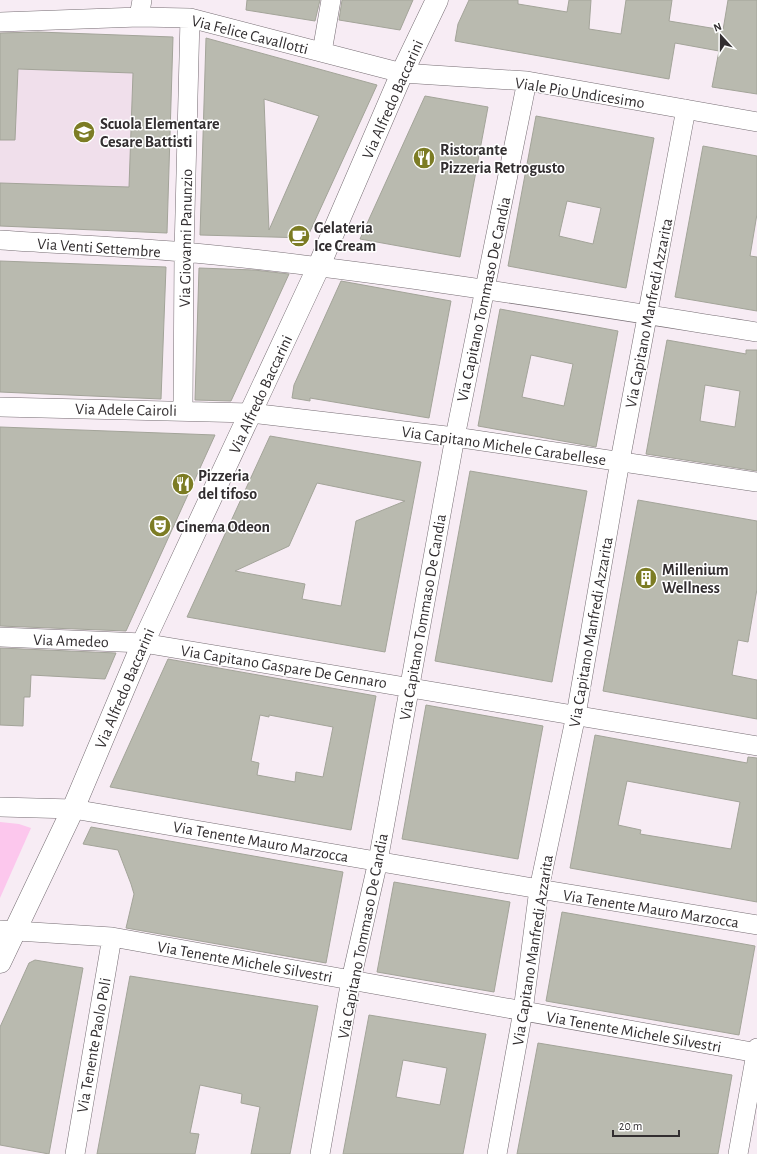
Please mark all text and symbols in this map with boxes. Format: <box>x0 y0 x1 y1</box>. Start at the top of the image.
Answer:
street label: Via Felice Cavallotti <box>190 13 310 57</box>
north arrow <box>701 16 741 56</box>
text: N <box>712 21 723 34</box>
street label: Via Alfredo Baccarini <box>359 37 426 162</box>
street label: Viale Pio Undicesimo <box>514 75 646 111</box>
place label: Scuola Elementare Cesare Battisti <box>100 116 220 150</box>
school or university icon: Scuola Elementare Cesare Battisti <box>71 119 97 145</box>
place label: Ristorante Pizzeria Retrogusto <box>440 142 565 176</box>
restaurant icon: Ristorante Pizzeria Retrogusto <box>411 145 437 171</box>
street label: Via Giovanni Panunzio <box>177 168 195 307</box>
street label: Via Capitano Tommaso De Candia <box>454 195 514 403</box>
street label: Via Capitano Manfredi Azzarita <box>623 217 675 409</box>
place label: Gelateria Ice Cream <box>314 220 376 254</box>
cafe icon: Gelateria Ice Cream <box>286 223 312 249</box>
street label: Via Venti Settembre <box>37 236 161 260</box>
street label: Via Alfredo Baccarini <box>226 333 295 456</box>
street label: Via Adele Cairoli <box>75 401 177 419</box>
street label: Via Capitano Michele Carabellese <box>401 424 607 468</box>
place label: Pizzeria del tifoso <box>198 468 257 502</box>
restaurant icon: Pizzeria del tifoso <box>170 471 196 497</box>
theatre icon: Cinema Odeon <box>147 513 173 539</box>
street label: Via Capitano Tommaso De Candia <box>397 513 449 722</box>
place label: Cinema Odeon <box>176 519 270 535</box>
street label: Via Capitano Manfredi Azzarita <box>566 536 616 729</box>
place label: Millenium Wellness <box>662 562 729 596</box>
building icon: Millenium Wellness <box>633 565 659 591</box>
street label: Via Alfredo Baccarini <box>92 626 157 751</box>
street label: Via Amedeo <box>33 632 109 650</box>
street label: Via Capitano Gaspare De Gennaro <box>180 643 388 691</box>
street label: Via Tenente Mauro Marzocca <box>172 819 350 865</box>
street label: Via Capitano Tommaso De Candia <box>335 832 391 1040</box>
street label: Via Capitano Manfredi Azzarita <box>510 854 556 1047</box>
street label: Via Tenente Mauro Marzocca <box>562 887 740 931</box>
street label: Via Tenente Michele Silvestri <box>156 939 334 985</box>
street label: Via Tenente Paolo Poli <box>74 976 114 1114</box>
street label: Via Tenente Michele Silvestri <box>545 1009 723 1055</box>
scale bar <box>613 1112 679 1138</box>
text: 20 m <box>619 1120 642 1132</box>

